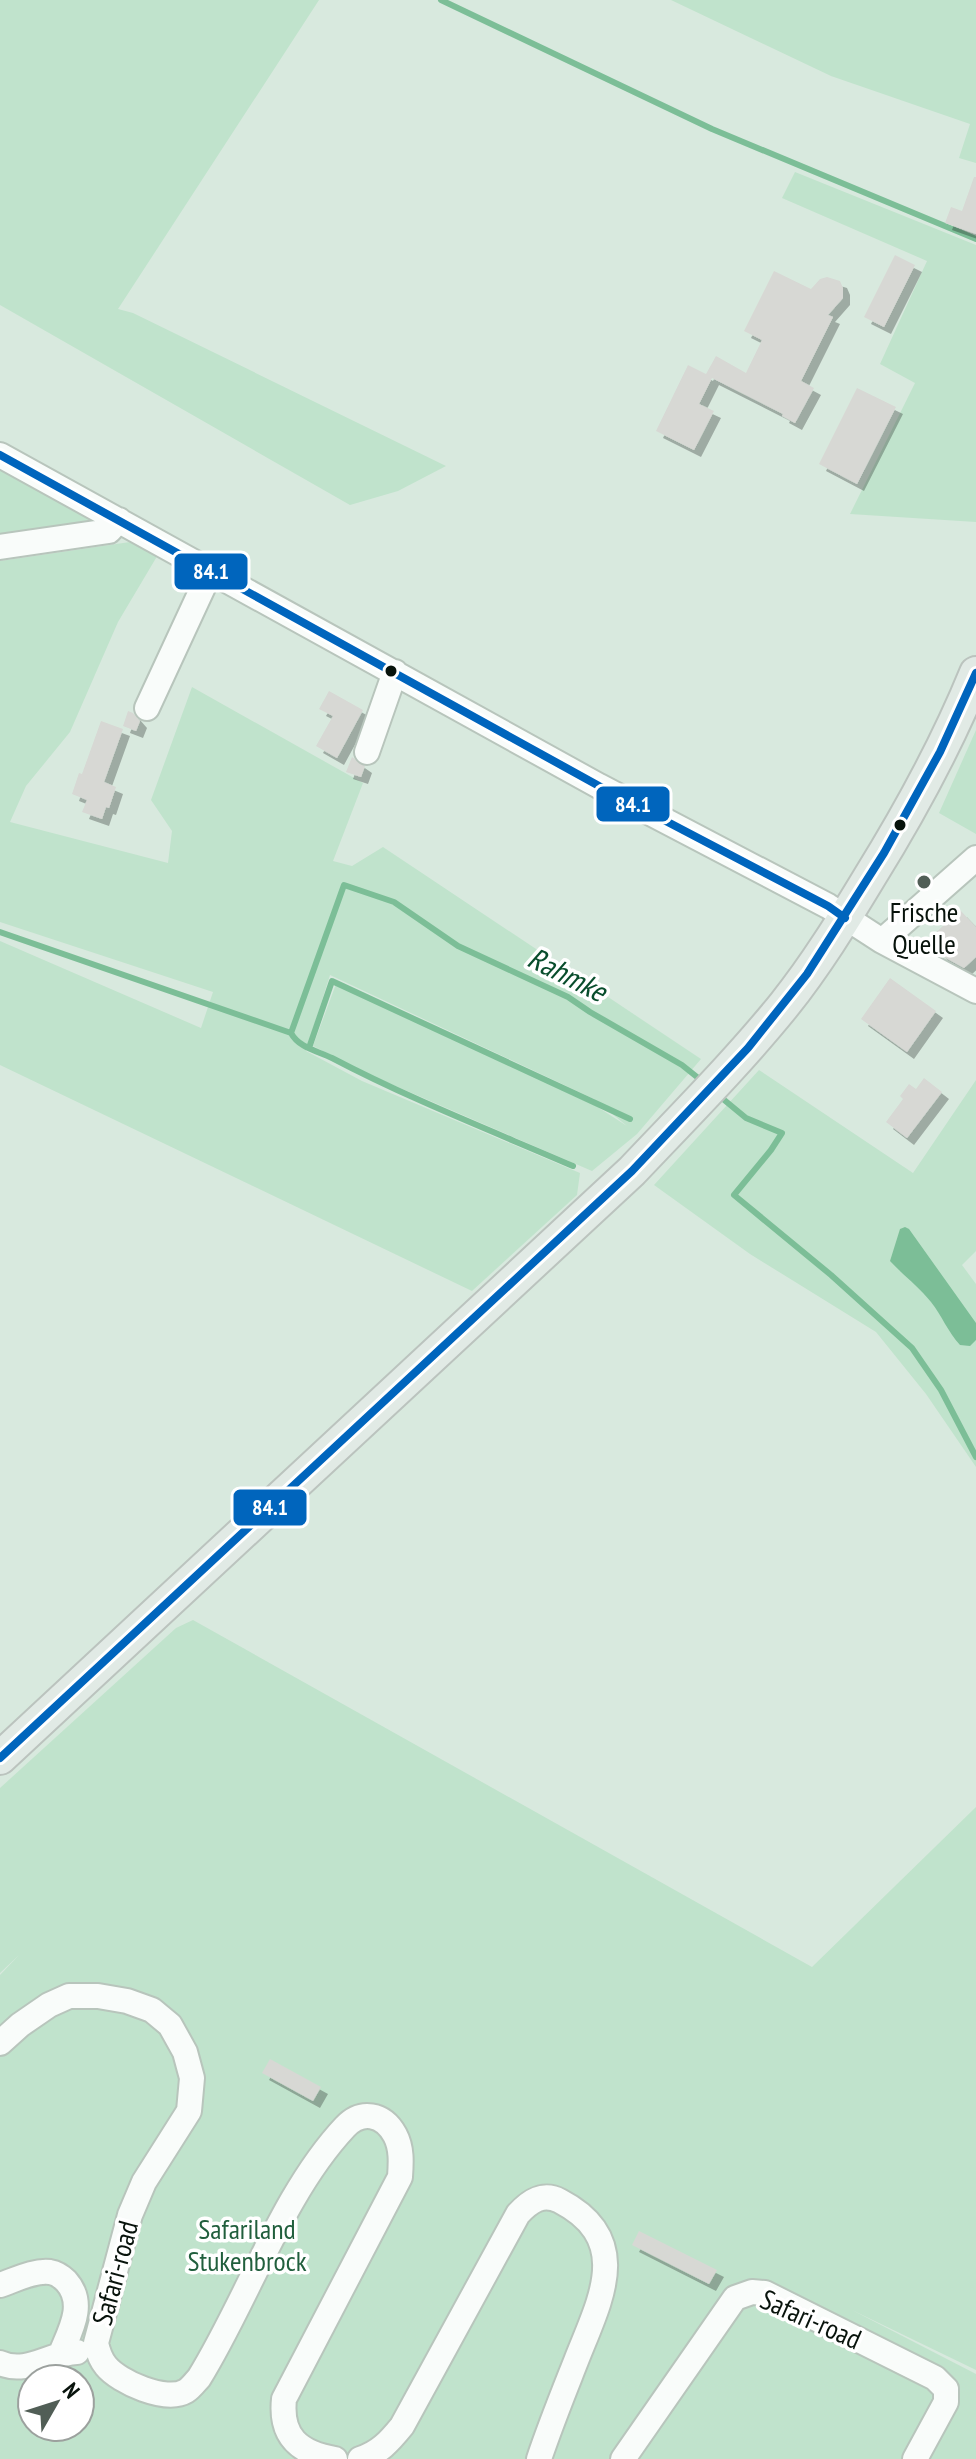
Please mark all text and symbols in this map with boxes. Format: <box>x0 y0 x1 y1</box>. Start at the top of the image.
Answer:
line badge: 84.1 <box>173 552 249 591</box>
text: 84.1 <box>193 557 229 585</box>
unlabelled marker <box>383 663 399 679</box>
line badge: 84.1 <box>595 785 671 823</box>
text: 84.1 <box>615 790 651 818</box>
unlabelled marker <box>892 817 908 833</box>
marker: Frische Quelle <box>915 873 933 891</box>
place label: Frische Quelle <box>890 893 958 962</box>
water label: Rahmke <box>522 937 615 1011</box>
line badge: 84.1 <box>232 1488 308 1527</box>
text: 84.1 <box>252 1493 288 1521</box>
park label: Safariland Stukenbrock <box>187 2210 307 2279</box>
street label: Safari-road <box>83 2217 146 2329</box>
street label: Safari-road <box>755 2280 867 2357</box>
north arrow <box>16 2363 96 2443</box>
text: N <box>57 2377 86 2404</box>

